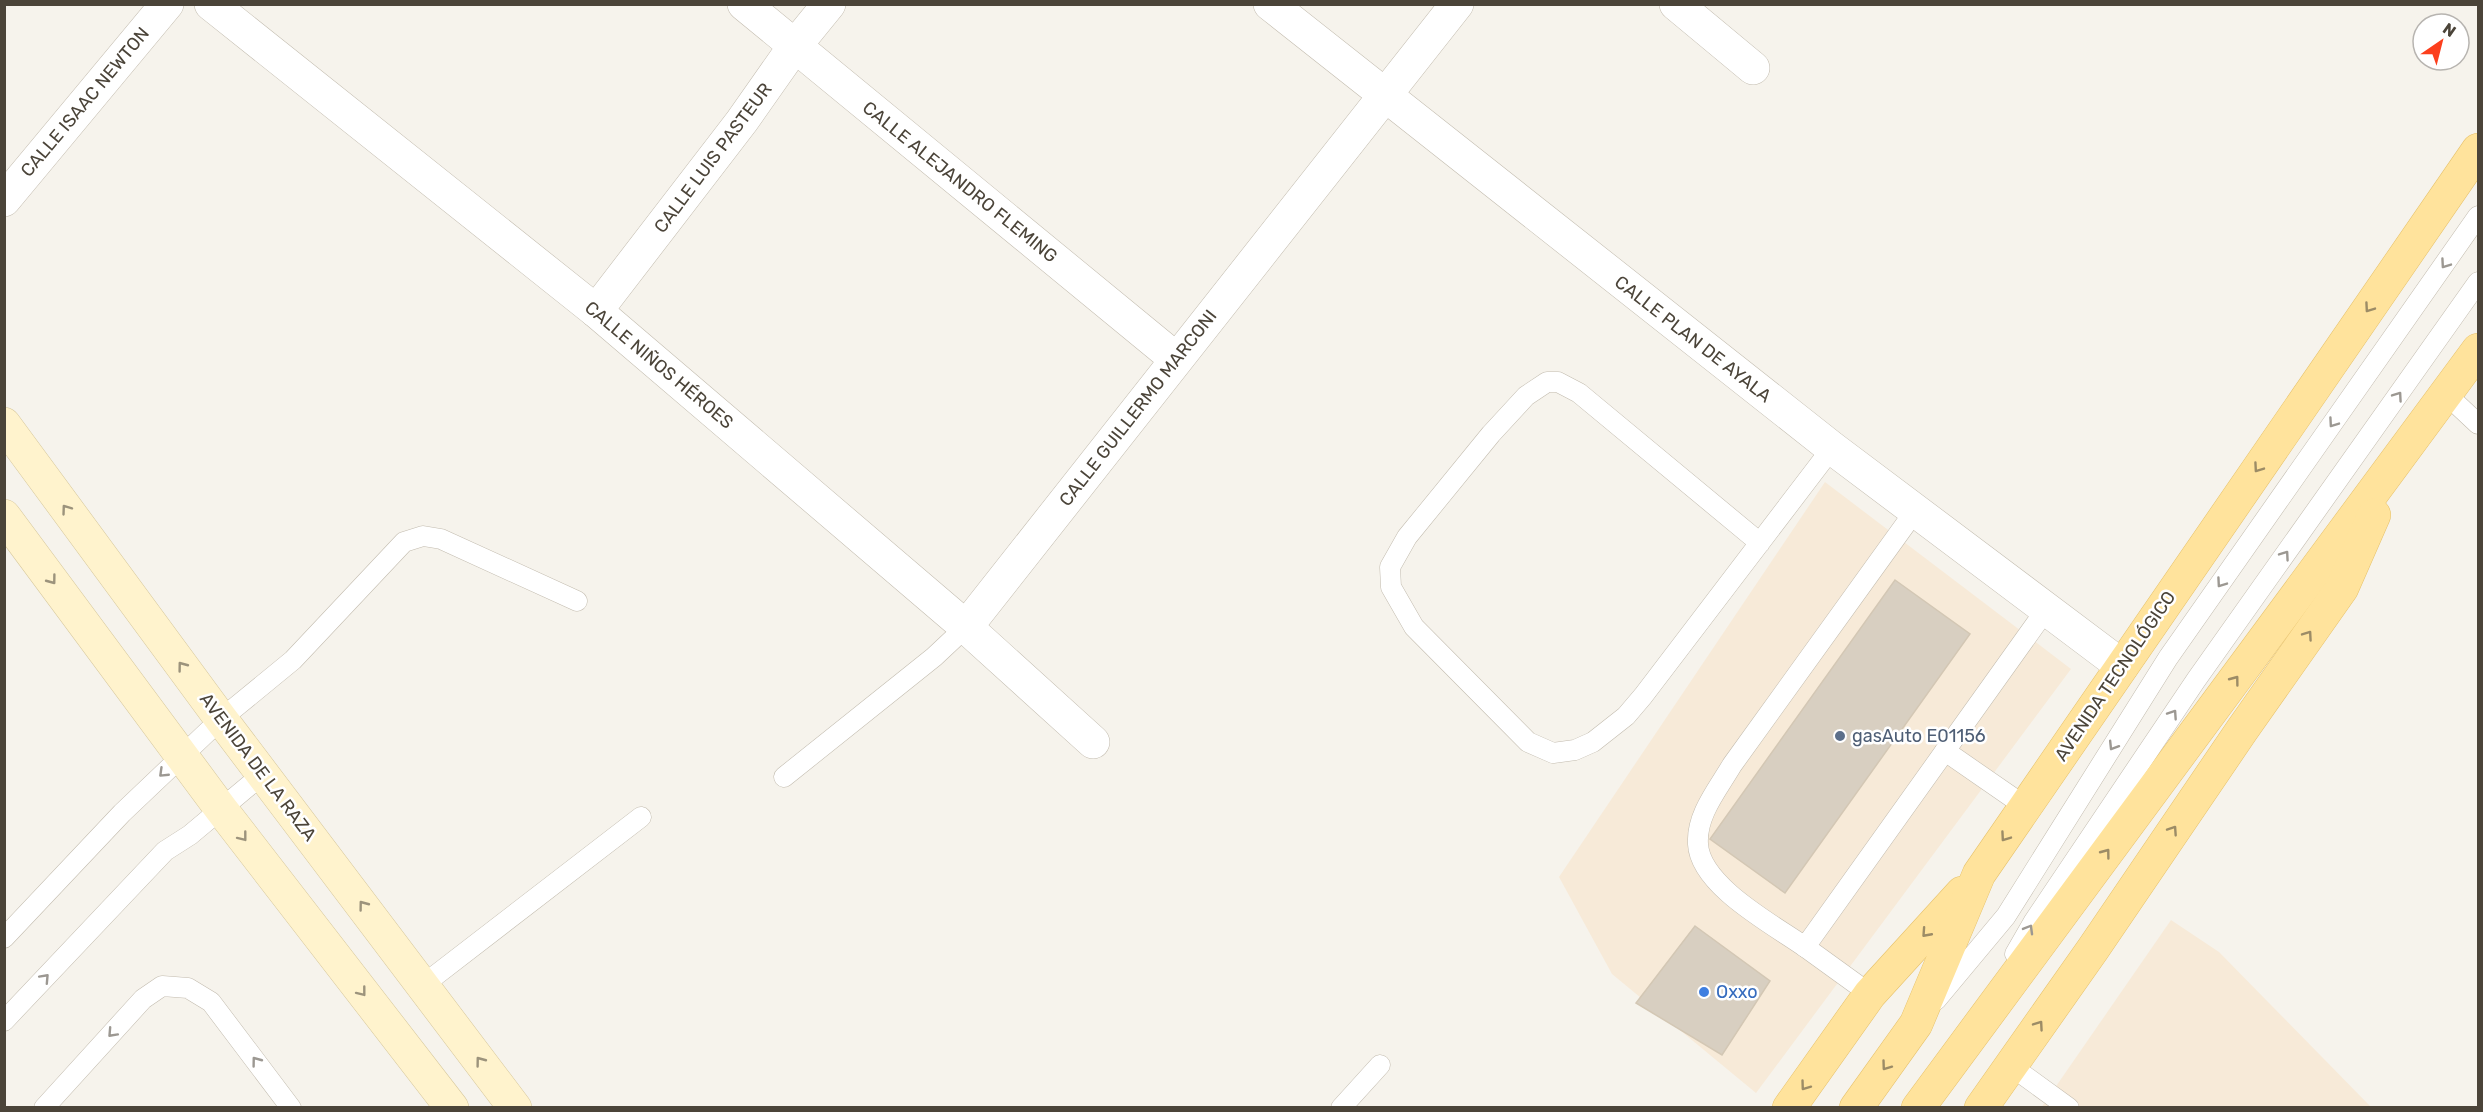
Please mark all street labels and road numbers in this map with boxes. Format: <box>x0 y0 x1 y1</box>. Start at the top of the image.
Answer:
street label: CALLE ISAAC NEWTON <box>16 23 154 181</box>
street label: CALLE LUIS PASTEUR <box>649 79 777 237</box>
street label: CALLE ALEJANDRO FLEMING <box>858 97 1062 267</box>
street label: CALLE PLAN DE AYALA <box>1610 271 1776 407</box>
street label: CALLE NIÑOS HÉROES <box>580 296 738 434</box>
street label: CALLE GUILLERMO MARCONI <box>1055 306 1221 510</box>
street label: AVENIDA TECNOLÓGICO <box>2050 587 2180 765</box>
street label: AVENIDA DE LA RAZA <box>195 688 321 846</box>

